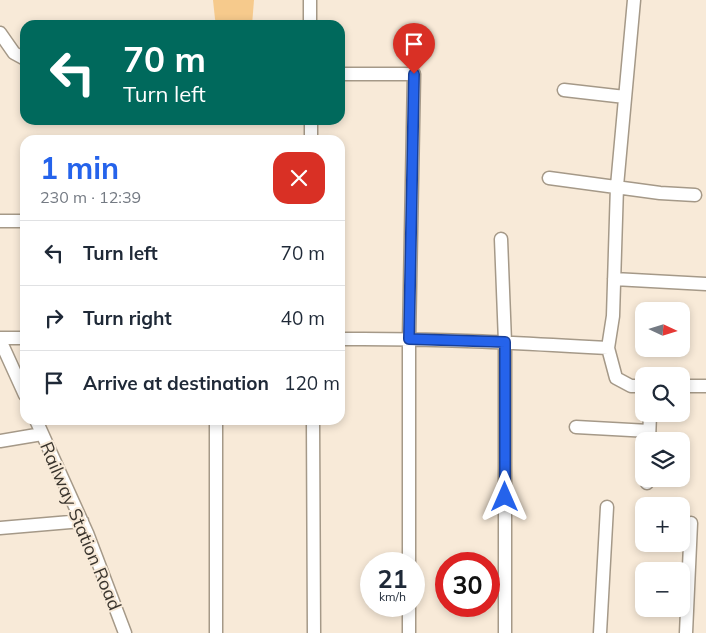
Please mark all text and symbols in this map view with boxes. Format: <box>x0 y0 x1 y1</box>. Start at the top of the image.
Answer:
pin <box>393 23 435 74</box>
icon: arrive <box>400 30 428 58</box>
text: 70 m <box>123 37 206 81</box>
icon: left <box>40 40 105 105</box>
text: Turn left <box>123 80 206 108</box>
text: 1 min <box>40 149 119 187</box>
button: close <box>273 152 325 204</box>
text: 230 m · 12:39 <box>40 187 141 207</box>
icon: left <box>40 239 68 267</box>
text: Turn left <box>83 241 158 265</box>
text: 70 m <box>281 241 325 265</box>
north arrow <box>635 302 690 358</box>
map controls <box>635 302 690 617</box>
icon: right <box>40 304 68 332</box>
text: Turn right <box>83 306 172 330</box>
text: 40 m <box>281 306 325 330</box>
button: search <box>635 367 690 422</box>
icon: arrive <box>40 369 68 397</box>
text: Arrive at destination <box>83 371 269 395</box>
text: 120 m <box>284 371 340 395</box>
button: layers <box>635 432 690 487</box>
street label: Railway Station Road <box>35 438 127 614</box>
position arrow <box>478 470 530 522</box>
button: + <box>635 497 690 552</box>
speed limit sign: 30 <box>435 552 500 617</box>
button: − <box>635 562 690 617</box>
text: 21 <box>377 563 408 594</box>
text: km/h <box>379 589 406 604</box>

